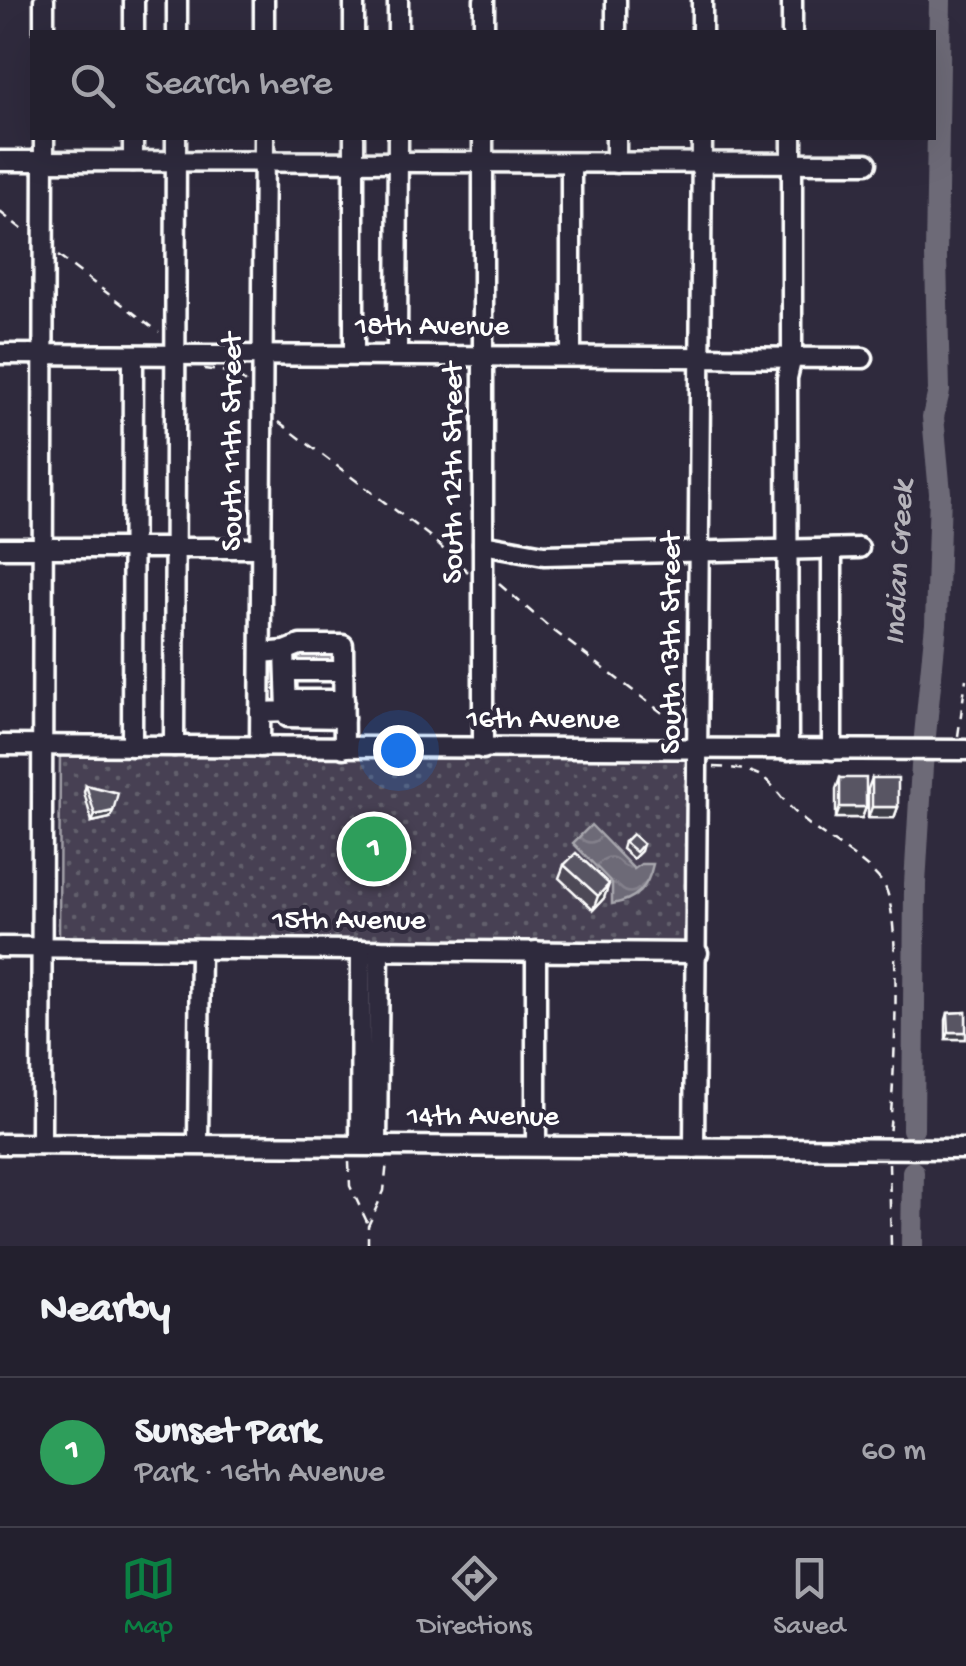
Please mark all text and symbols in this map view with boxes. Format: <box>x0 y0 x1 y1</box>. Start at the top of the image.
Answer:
search box <box>30 30 936 140</box>
icon: search <box>65 58 120 113</box>
text: Search here <box>145 63 332 107</box>
street label: 18th Avenue <box>354 311 510 346</box>
street label: South 11th Street <box>217 330 252 551</box>
street label: South 12th Street <box>438 360 473 584</box>
water label: Indian Creek <box>878 477 924 646</box>
street label: South 13th Street <box>656 529 691 754</box>
street label: 16th Avenue <box>465 704 620 739</box>
your location <box>373 725 424 776</box>
pin: 1 <box>342 812 406 886</box>
street label: 15th Avenue <box>271 905 426 940</box>
street label: 14th Avenue <box>406 1101 560 1136</box>
text: Nearby <box>40 1287 170 1336</box>
text: Sunset Park <box>135 1411 319 1455</box>
text: 1 <box>66 1433 79 1471</box>
text: 60 m <box>861 1433 926 1471</box>
text: Park · 16th Avenue <box>135 1455 384 1493</box>
tab: Map <box>121 1551 176 1644</box>
tab: Directions <box>418 1551 532 1644</box>
tab: Saved <box>773 1551 845 1644</box>

